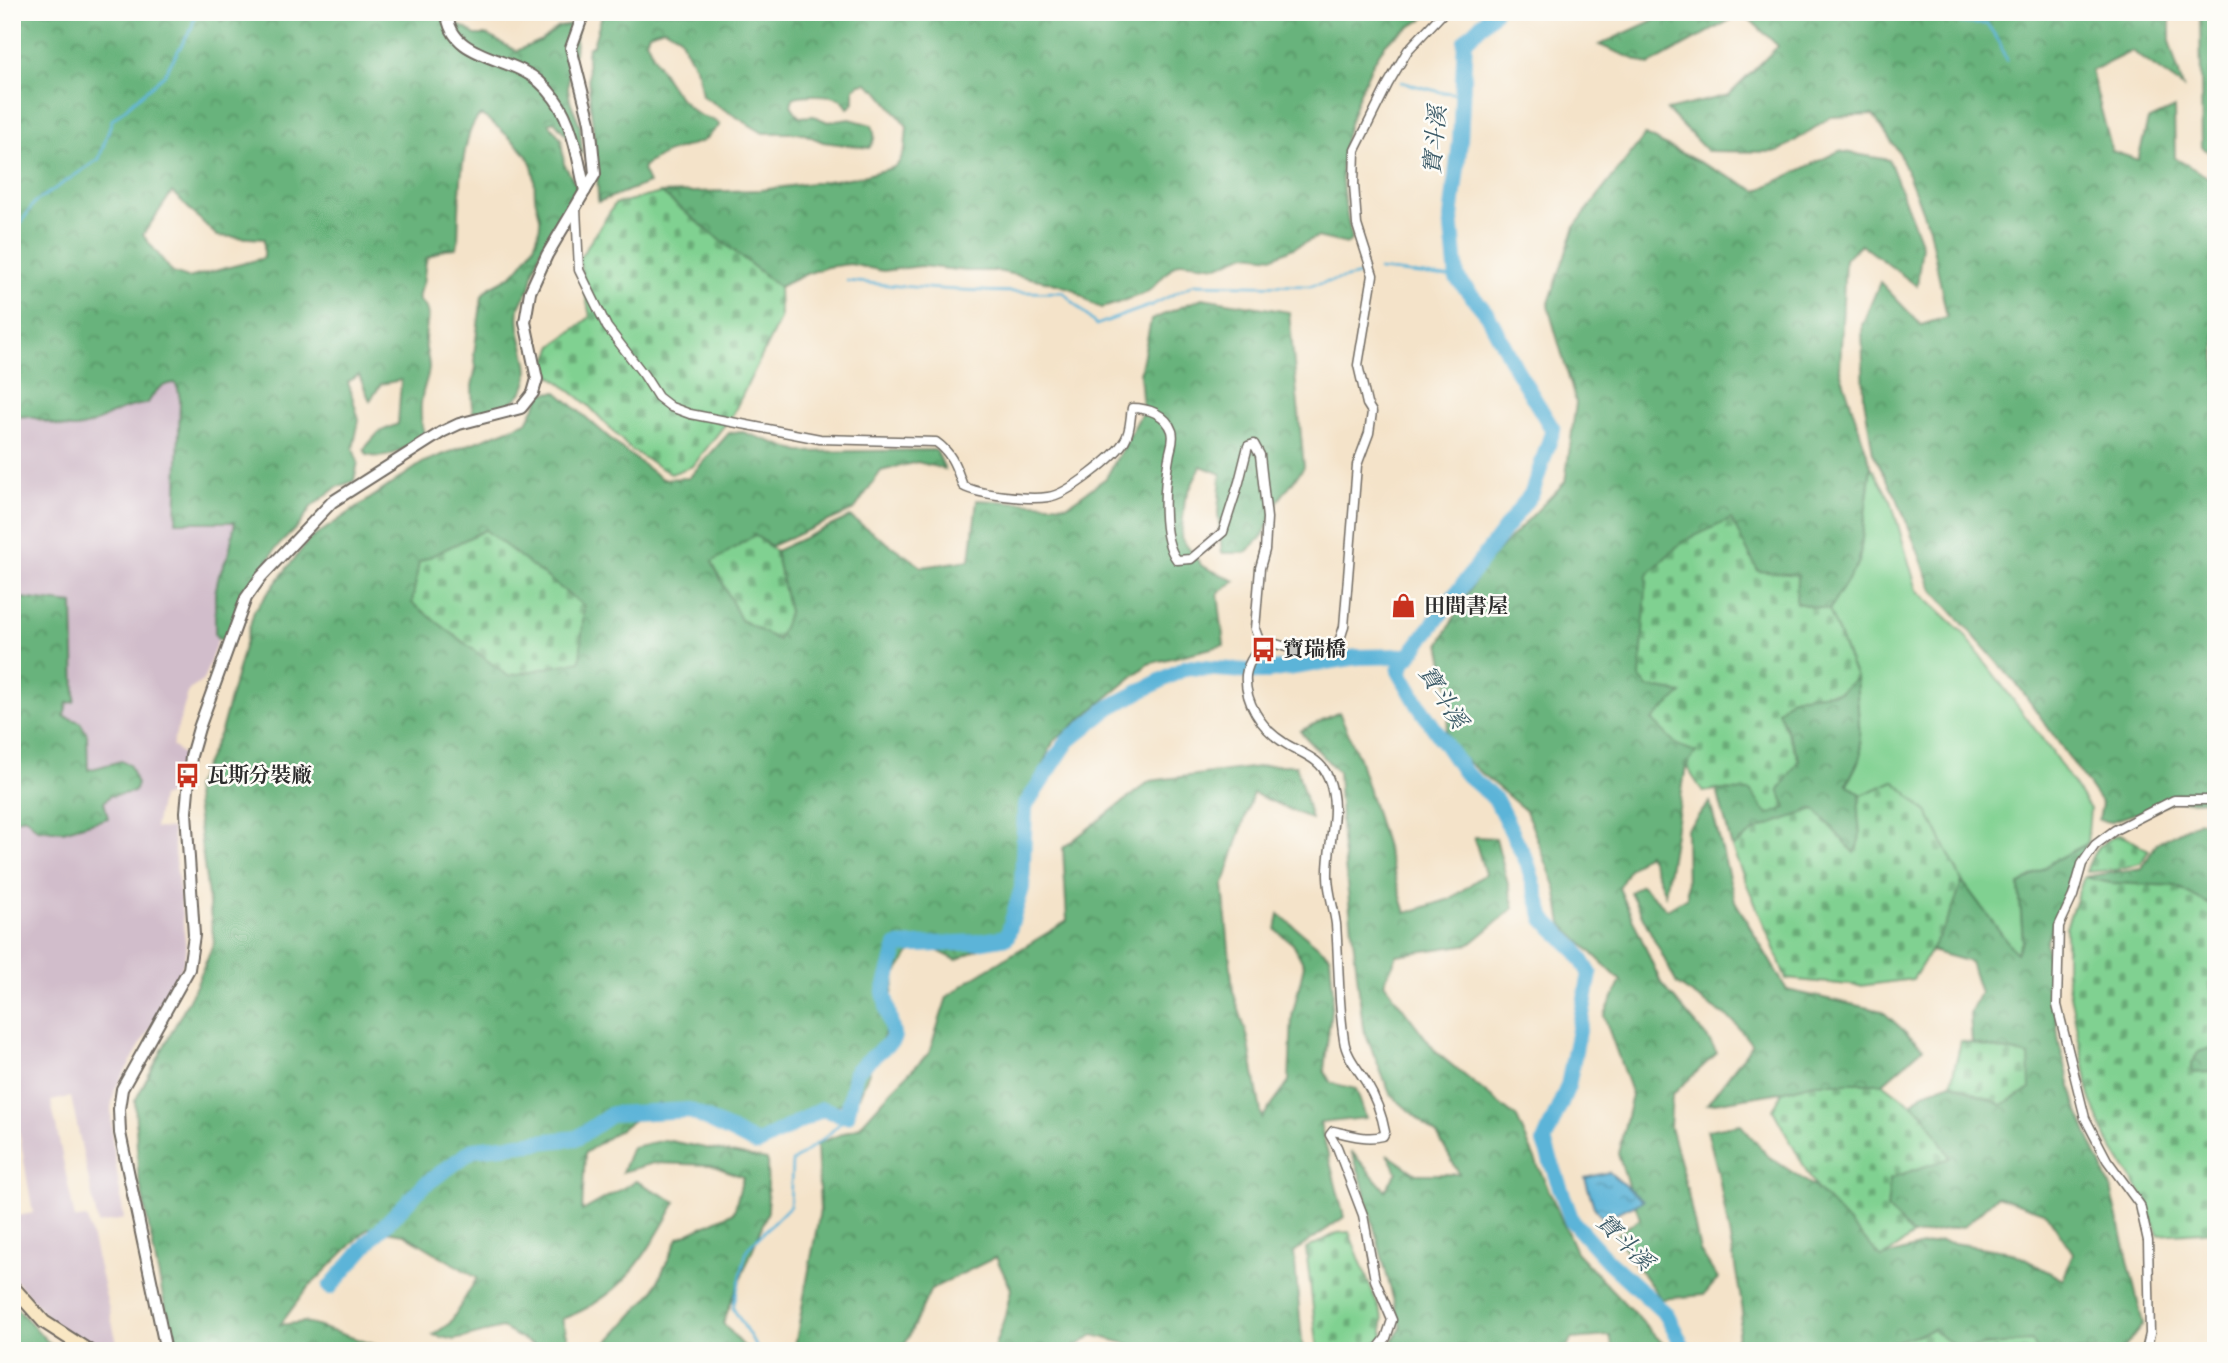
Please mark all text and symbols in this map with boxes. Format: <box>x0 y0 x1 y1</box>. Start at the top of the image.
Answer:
water label: 寶斗溪 <box>1417 101 1454 176</box>
shop icon: 田間書屋 <box>1390 592 1418 620</box>
place label: 田間書屋 <box>1424 592 1508 621</box>
bus stop icon: 寶瑞橋 <box>1249 635 1277 663</box>
place label: 寶瑞橋 <box>1283 635 1346 664</box>
water label: 寶斗溪 <box>1412 660 1476 737</box>
bus stop icon: 瓦斯分裝廠 <box>173 761 201 789</box>
place label: 瓦斯分裝廠 <box>207 761 312 790</box>
water label: 寶斗溪 <box>1590 1207 1662 1279</box>

